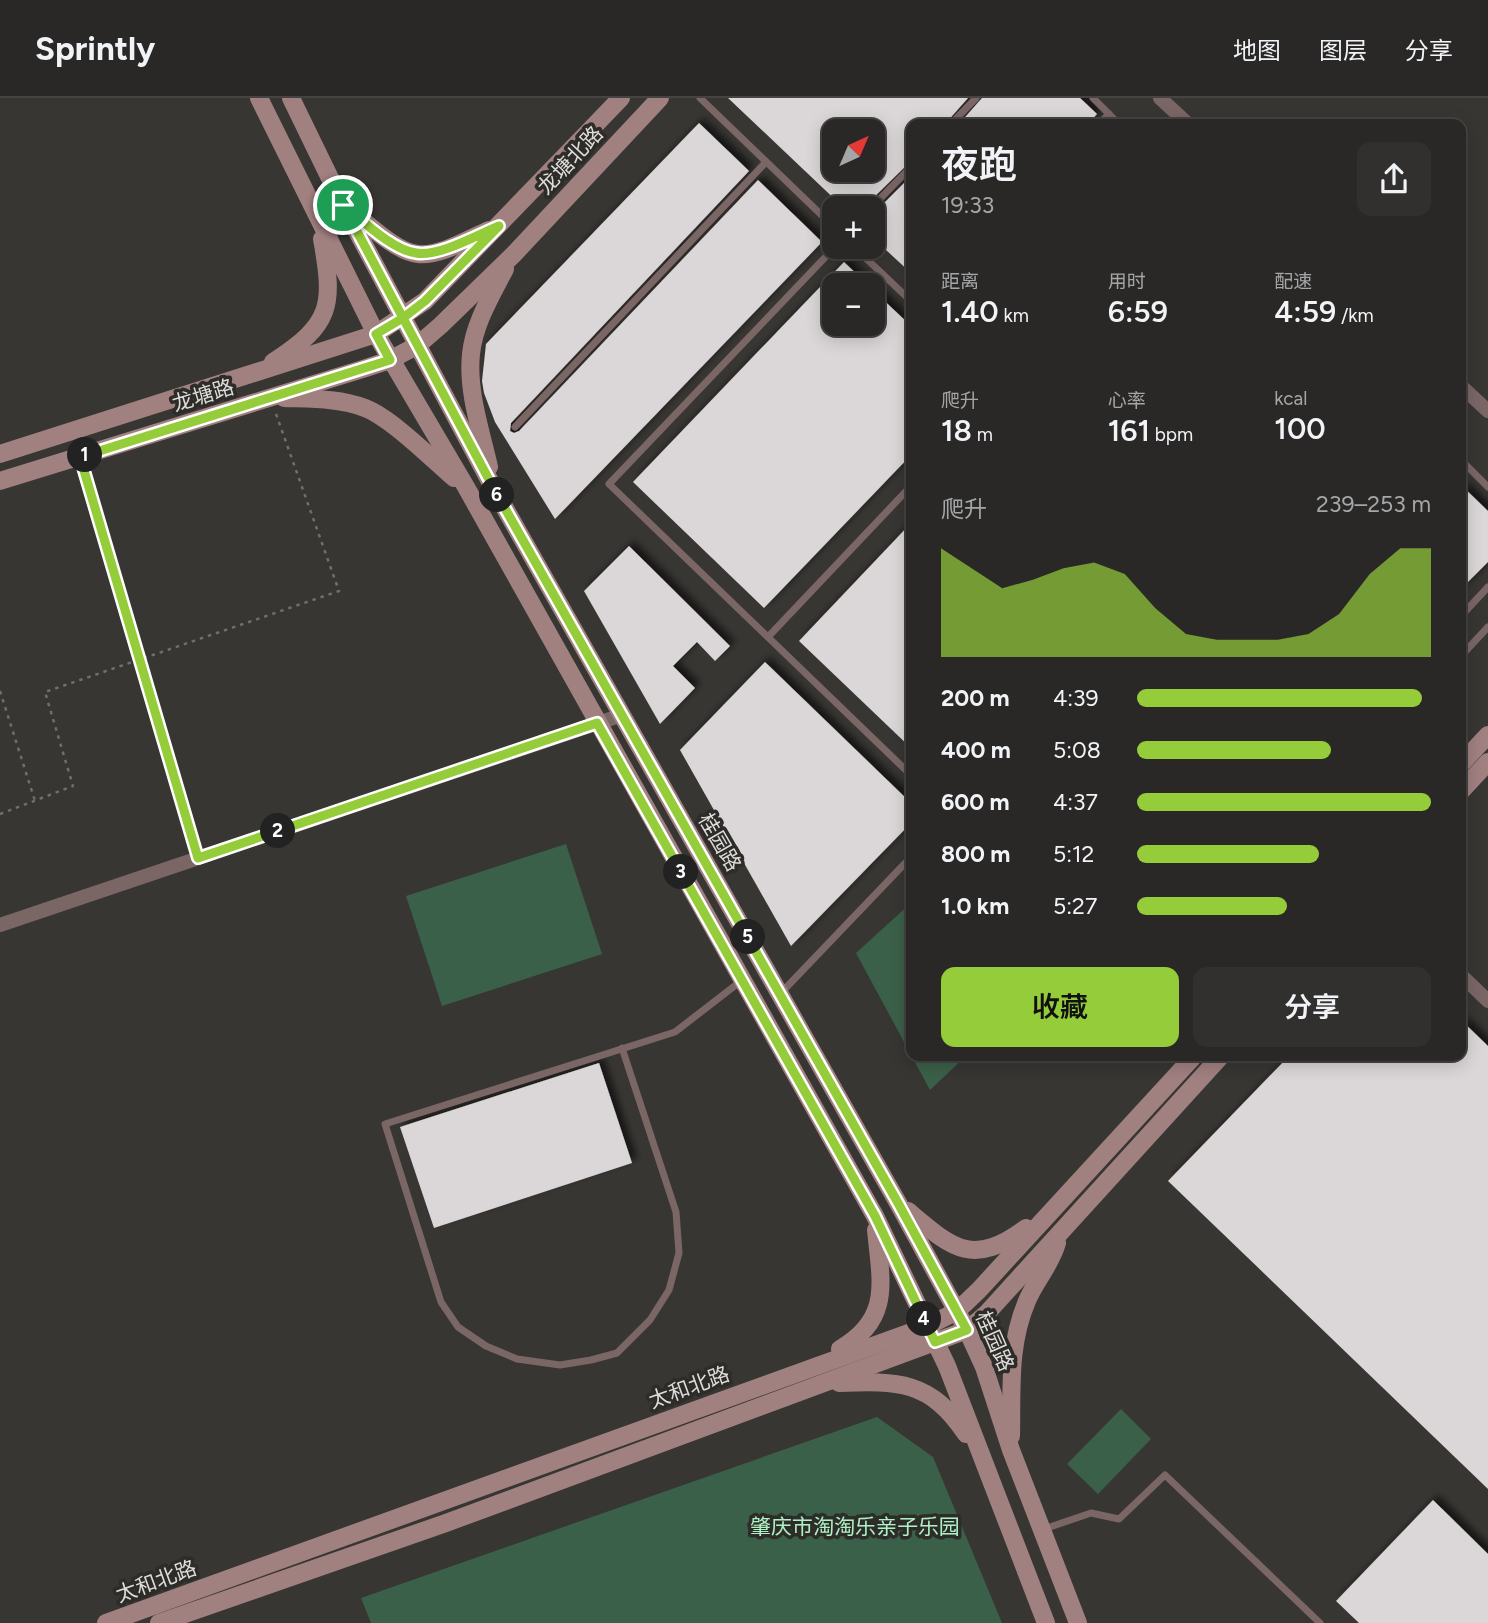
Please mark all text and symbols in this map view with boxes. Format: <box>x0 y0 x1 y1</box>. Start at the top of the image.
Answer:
text: Sprintly <box>35 29 155 68</box>
text: 地图 <box>1233 36 1281 65</box>
text: 图层 <box>1319 36 1367 65</box>
text: 分享 <box>1405 36 1453 65</box>
north arrow <box>822 119 886 182</box>
map controls <box>822 119 885 336</box>
street label: 龙塘北路 <box>532 121 608 199</box>
text: 夜跑 <box>941 142 1017 188</box>
button: share <box>1357 142 1431 216</box>
pin <box>313 175 373 235</box>
icon: arrive <box>324 186 362 224</box>
text: 19:33 <box>941 191 994 219</box>
button: + <box>822 196 885 259</box>
text: 距离 <box>941 270 979 293</box>
text: 用时 <box>1108 270 1146 293</box>
text: 配速 <box>1274 270 1312 293</box>
button: − <box>822 273 885 336</box>
text: 1.40 <box>941 293 999 330</box>
text: 6:59 <box>1108 293 1168 330</box>
text: 4:59 <box>1274 293 1336 330</box>
text: km <box>999 304 1029 327</box>
text: /km <box>1336 304 1374 327</box>
street label: 龙塘路 <box>169 374 237 416</box>
text: kcal <box>1274 387 1308 410</box>
text: 爬升 <box>941 389 979 412</box>
text: 心率 <box>1108 389 1146 412</box>
text: 100 <box>1274 410 1326 447</box>
text: 18 <box>941 412 972 449</box>
text: 161 <box>1108 412 1150 449</box>
text: m <box>972 423 993 446</box>
text: bpm <box>1150 423 1193 446</box>
pin: 1 <box>68 438 102 472</box>
text: 1 <box>80 443 89 466</box>
pin: 6 <box>480 478 514 512</box>
text: 6 <box>491 483 502 506</box>
text: 239–253 m <box>1316 490 1431 518</box>
text: 爬升 <box>941 495 987 523</box>
text: 200 m <box>941 684 1010 712</box>
text: 4:39 <box>1053 684 1099 712</box>
text: 400 m <box>941 736 1011 764</box>
text: 5:08 <box>1053 736 1101 764</box>
text: 600 m <box>941 788 1010 816</box>
text: 4:37 <box>1053 788 1098 816</box>
street label: 桂园路 <box>693 808 747 876</box>
pin: 2 <box>260 814 296 848</box>
text: 2 <box>272 819 283 842</box>
text: 800 m <box>941 840 1010 868</box>
text: 5:12 <box>1053 840 1094 868</box>
pin: 3 <box>664 854 698 890</box>
text: 3 <box>675 860 686 883</box>
text: 1.0 km <box>941 892 1009 920</box>
text: 5:27 <box>1053 892 1097 920</box>
pin: 5 <box>730 920 766 954</box>
text: 5 <box>742 925 753 948</box>
button: 收藏 <box>941 967 1179 1047</box>
button: 分享 <box>1193 967 1431 1047</box>
pin: 4 <box>906 1302 942 1336</box>
text: 4 <box>917 1307 930 1330</box>
street label: 桂园路 <box>971 1307 1019 1375</box>
street label: 太和北路 <box>645 1361 733 1413</box>
park label: 肇庆市淘淘乐亲子乐园 <box>750 1514 960 1539</box>
street label: 太和北路 <box>112 1555 200 1607</box>

